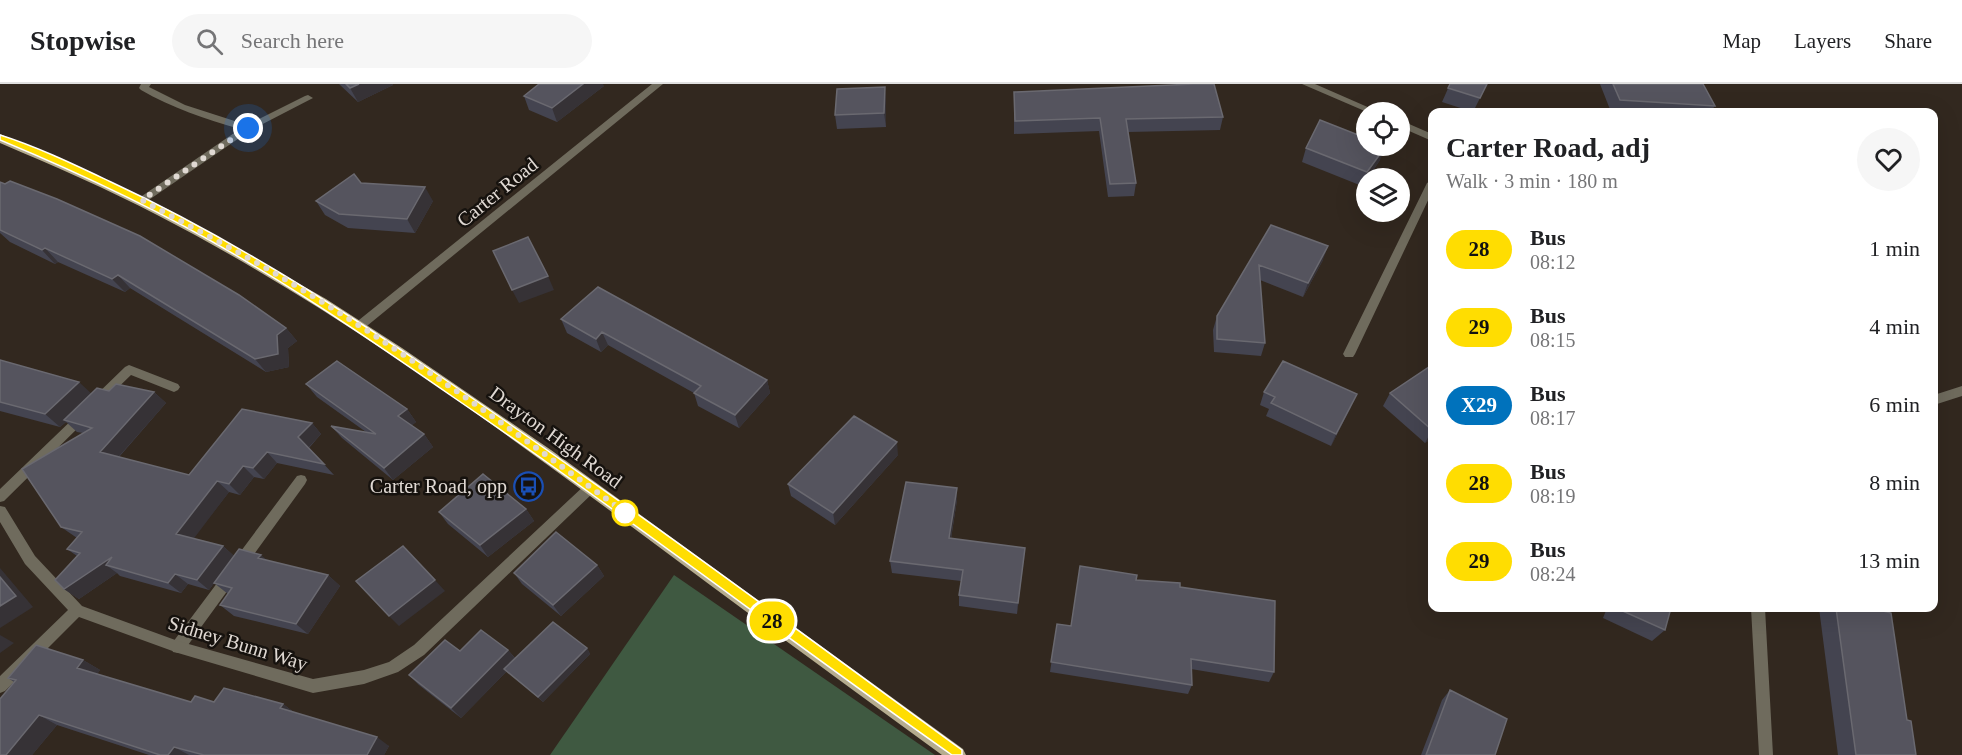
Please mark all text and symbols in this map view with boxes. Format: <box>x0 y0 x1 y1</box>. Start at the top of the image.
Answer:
search box <box>172 14 592 68</box>
text: Stopwise <box>30 25 136 56</box>
icon: search <box>193 25 226 58</box>
text: Search here <box>241 28 344 53</box>
text: Map <box>1723 29 1761 53</box>
text: Layers <box>1794 29 1851 53</box>
text: Share <box>1884 29 1932 53</box>
map controls <box>1356 102 1410 222</box>
button: locate <box>1356 102 1410 156</box>
your location <box>233 113 263 143</box>
button: heart <box>1857 128 1920 191</box>
text: Carter Road, adj <box>1446 132 1650 163</box>
street label: Carter Road <box>452 153 542 231</box>
button: layers <box>1356 168 1410 222</box>
text: Walk · 3 min · 180 m <box>1446 170 1618 192</box>
text: Bus <box>1530 225 1565 250</box>
text: 1 min <box>1869 236 1920 261</box>
text: 28 <box>1469 237 1490 261</box>
text: 08:12 <box>1530 251 1576 273</box>
text: Bus <box>1530 303 1565 328</box>
text: 4 min <box>1869 314 1920 339</box>
text: 29 <box>1469 315 1490 339</box>
text: 08:15 <box>1530 329 1576 351</box>
text: Bus <box>1530 381 1565 406</box>
street label: Drayton High Road <box>485 382 626 493</box>
text: 6 min <box>1869 392 1920 417</box>
text: X29 <box>1461 393 1497 417</box>
text: 08:17 <box>1530 407 1576 429</box>
text: Bus <box>1530 459 1565 484</box>
bus stop icon: Carter Road, opp <box>512 470 544 502</box>
text: 8 min <box>1869 470 1920 495</box>
text: 28 <box>1469 471 1490 495</box>
place label: Carter Road, opp <box>370 475 507 498</box>
text: 08:19 <box>1530 485 1576 507</box>
unlabelled marker <box>612 500 638 526</box>
text: Bus <box>1530 537 1565 562</box>
text: 13 min <box>1858 548 1920 573</box>
text: 29 <box>1469 549 1490 573</box>
text: 08:24 <box>1530 563 1576 585</box>
line badge: 28 <box>745 602 799 640</box>
text: 28 <box>762 609 783 633</box>
street label: Sidney Bunn Way <box>165 611 310 676</box>

